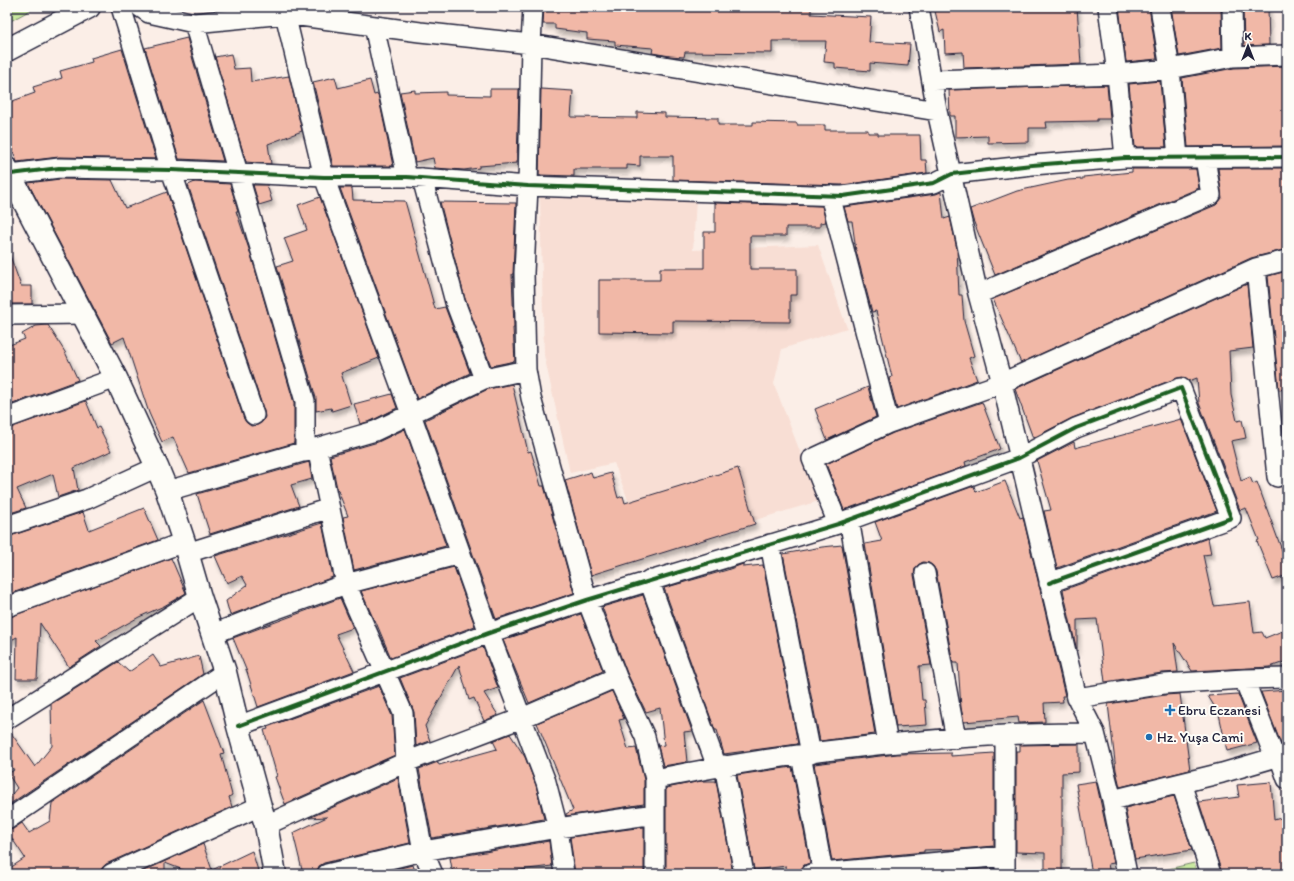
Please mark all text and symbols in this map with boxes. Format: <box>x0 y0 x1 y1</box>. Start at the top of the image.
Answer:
north arrow <box>1228 26 1268 66</box>
text: K <box>1244 30 1252 43</box>
place label: Ebru Eczanesi <box>1178 702 1261 719</box>
marker: Ebru Eczanesi <box>1165 705 1175 715</box>
place label: Hz. Yuşa Cami <box>1157 729 1243 746</box>
marker: Hz. Yuşa Cami <box>1144 732 1154 742</box>

